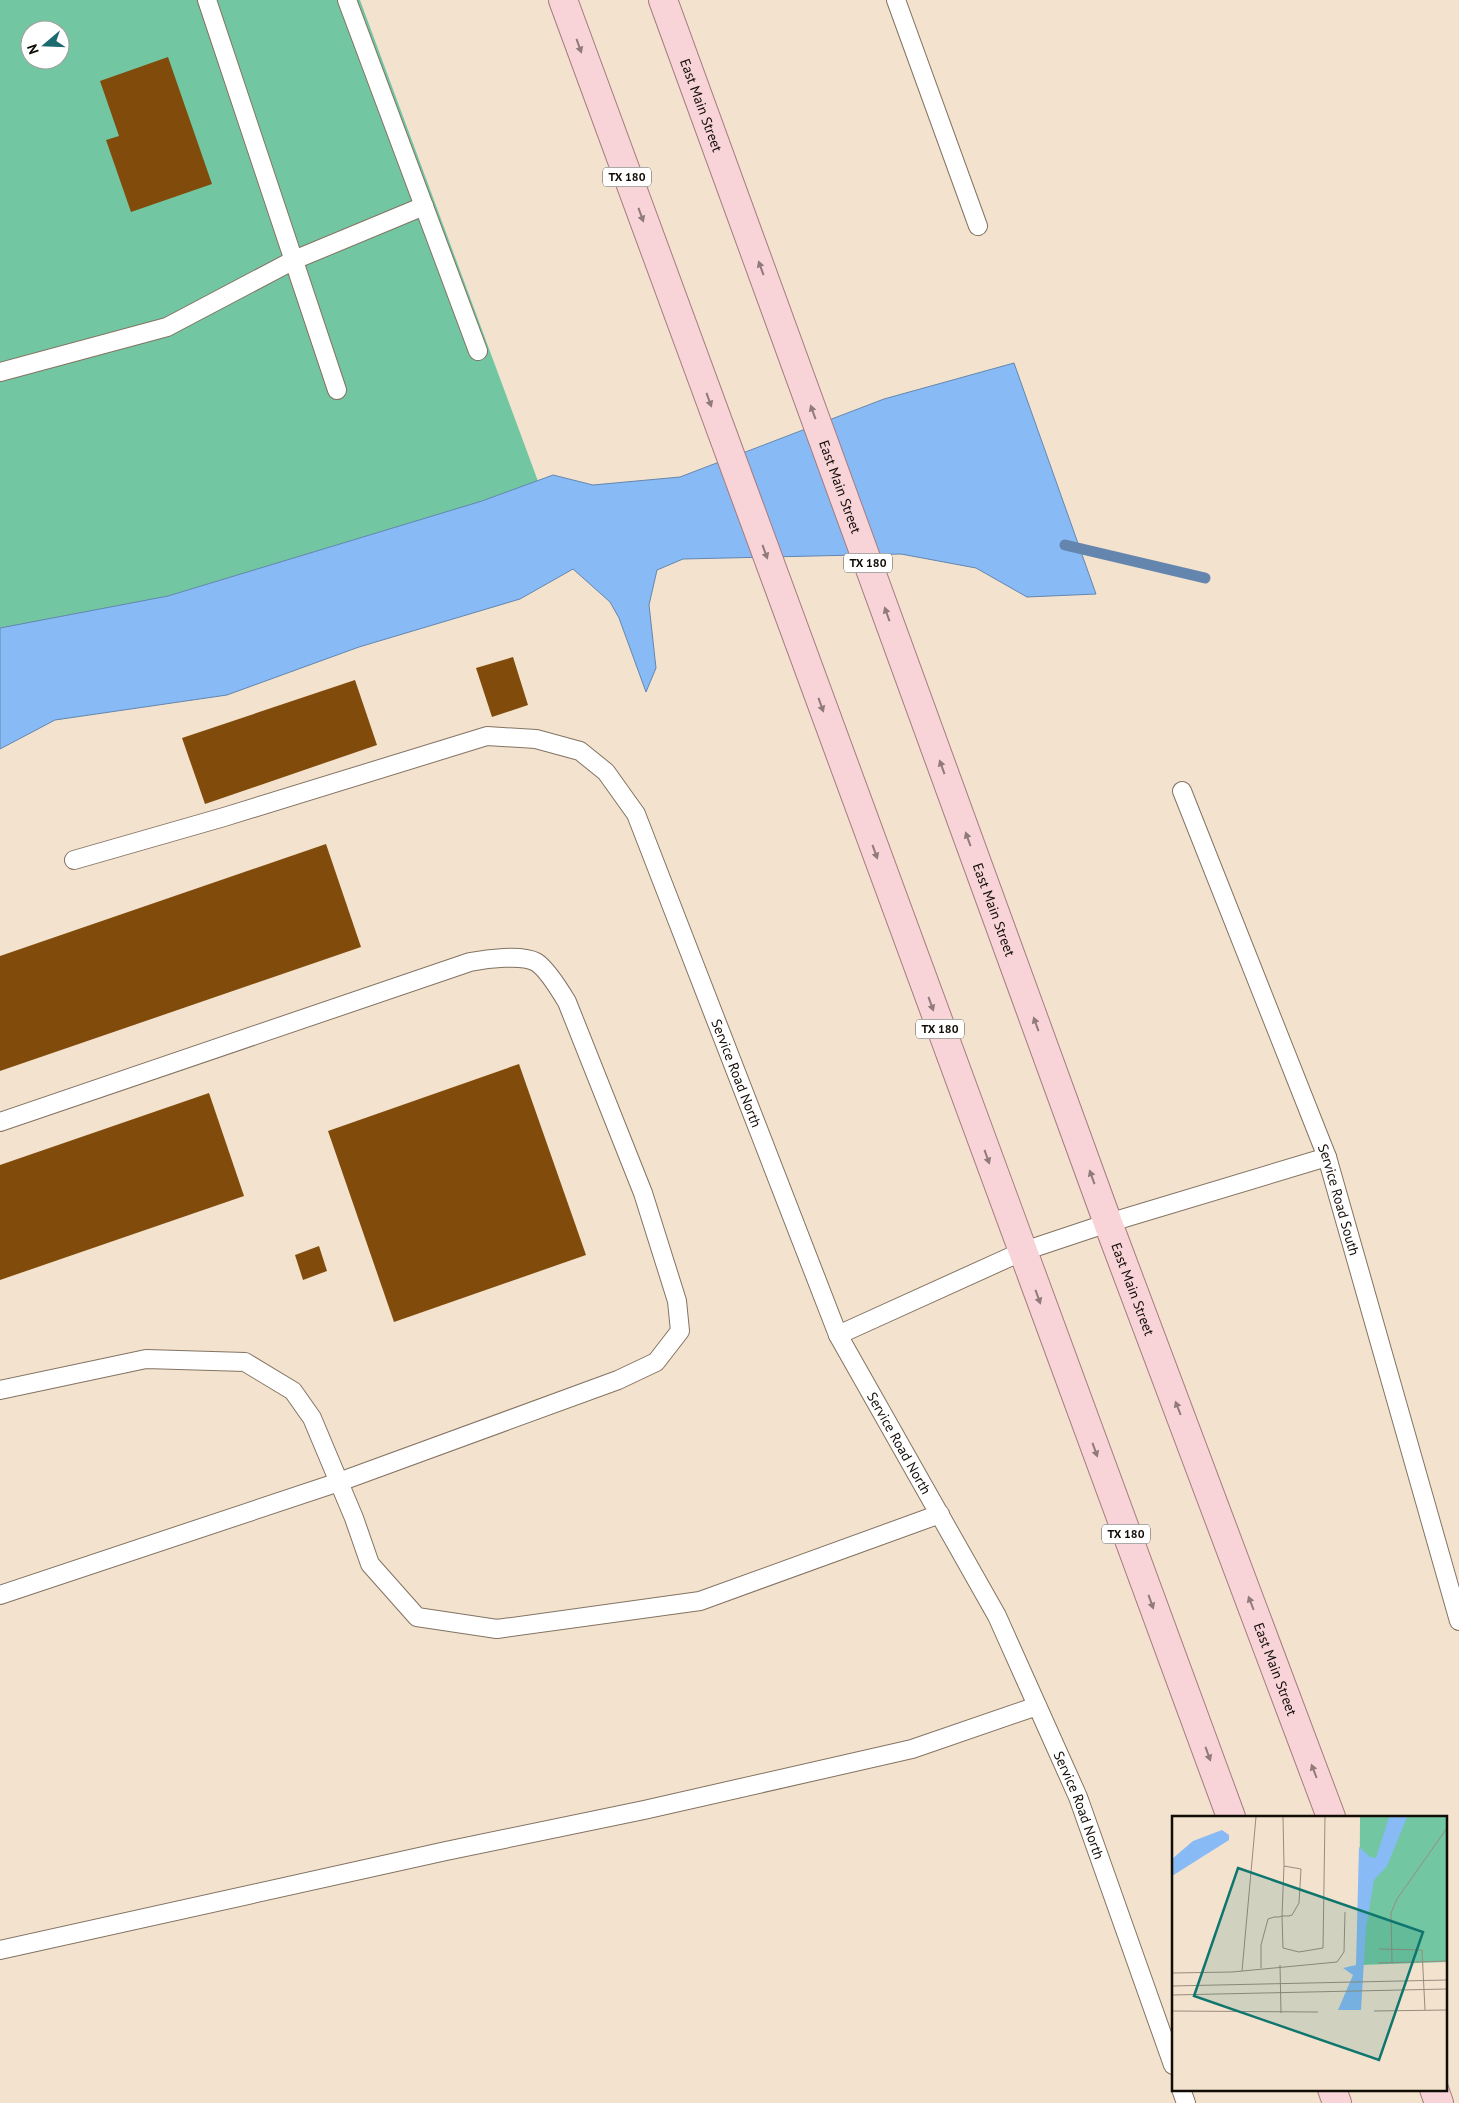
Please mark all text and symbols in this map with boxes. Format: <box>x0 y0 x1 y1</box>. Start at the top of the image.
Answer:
north arrow <box>20 20 70 70</box>
one-way arrow <box>575 39 583 54</box>
text: N <box>23 42 43 57</box>
street label: East Main Street <box>676 56 727 155</box>
road number: TX 180 <box>603 168 651 186</box>
one-way arrow <box>637 208 645 223</box>
one-way arrow <box>757 260 765 275</box>
one-way arrow <box>705 393 713 408</box>
one-way arrow <box>809 404 817 419</box>
street label: East Main Street <box>815 438 865 536</box>
one-way arrow <box>762 545 769 560</box>
road number: TX 180 <box>844 554 892 572</box>
one-way arrow <box>883 606 891 621</box>
one-way arrow <box>817 698 825 713</box>
one-way arrow <box>938 759 945 774</box>
one-way arrow <box>964 831 972 846</box>
one-way arrow <box>871 845 879 860</box>
street label: East Main Street <box>969 861 1019 959</box>
one-way arrow <box>928 997 935 1012</box>
street label: Service Road North <box>707 1016 766 1130</box>
one-way arrow <box>1032 1017 1039 1032</box>
road number: TX 180 <box>916 1020 964 1038</box>
street label: Service Road South <box>1314 1141 1364 1257</box>
one-way arrow <box>983 1150 991 1165</box>
one-way arrow <box>1088 1169 1096 1184</box>
street label: East Main Street <box>1107 1240 1159 1338</box>
one-way arrow <box>1035 1290 1042 1305</box>
street label: Service Road North <box>863 1389 935 1497</box>
one-way arrow <box>1174 1400 1182 1415</box>
one-way arrow <box>1092 1442 1099 1457</box>
road number: TX 180 <box>1102 1525 1150 1544</box>
one-way arrow <box>1147 1595 1155 1610</box>
one-way arrow <box>1247 1595 1254 1610</box>
street label: East Main Street <box>1250 1620 1301 1718</box>
one-way arrow <box>1205 1747 1212 1762</box>
street label: Service Road North <box>1050 1748 1108 1862</box>
one-way arrow <box>1310 1763 1318 1778</box>
inset map <box>1172 1816 1446 2090</box>

